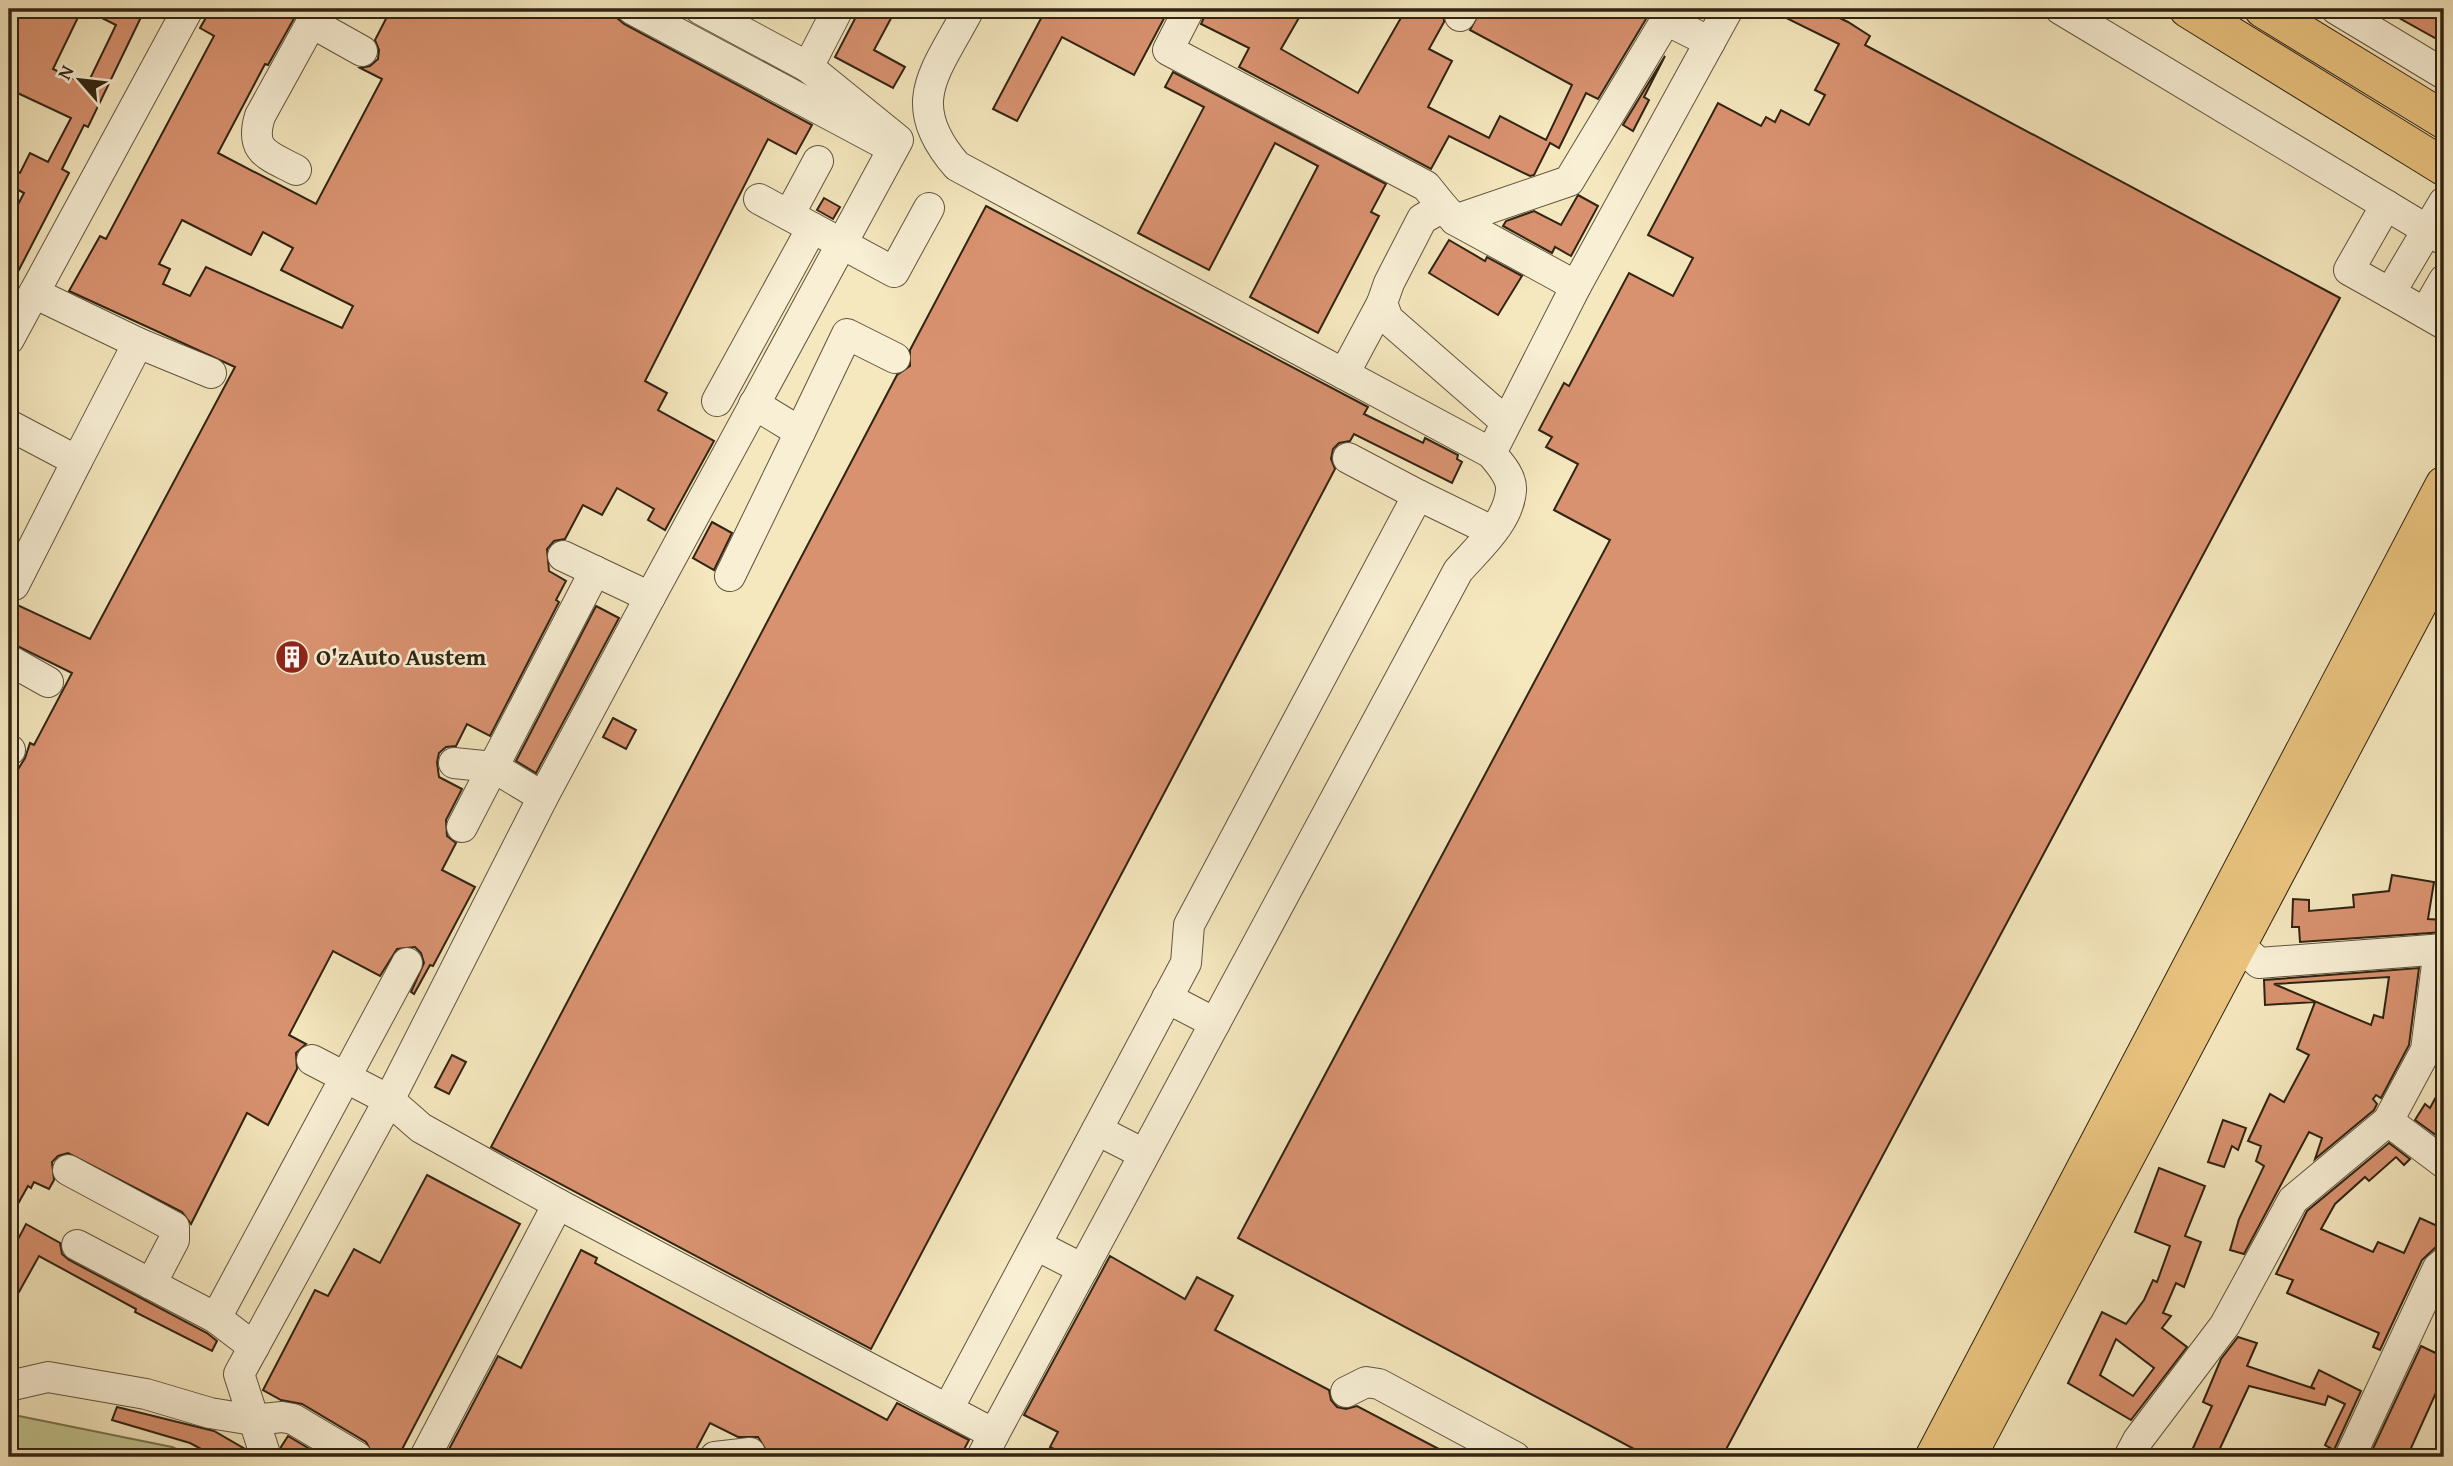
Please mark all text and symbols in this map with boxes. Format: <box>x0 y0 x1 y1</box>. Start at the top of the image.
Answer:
north arrow <box>46 46 116 116</box>
text: N <box>50 60 80 84</box>
building icon: O'zAuto Austem <box>273 638 311 676</box>
place label: O'zAuto Austem <box>316 639 487 674</box>

